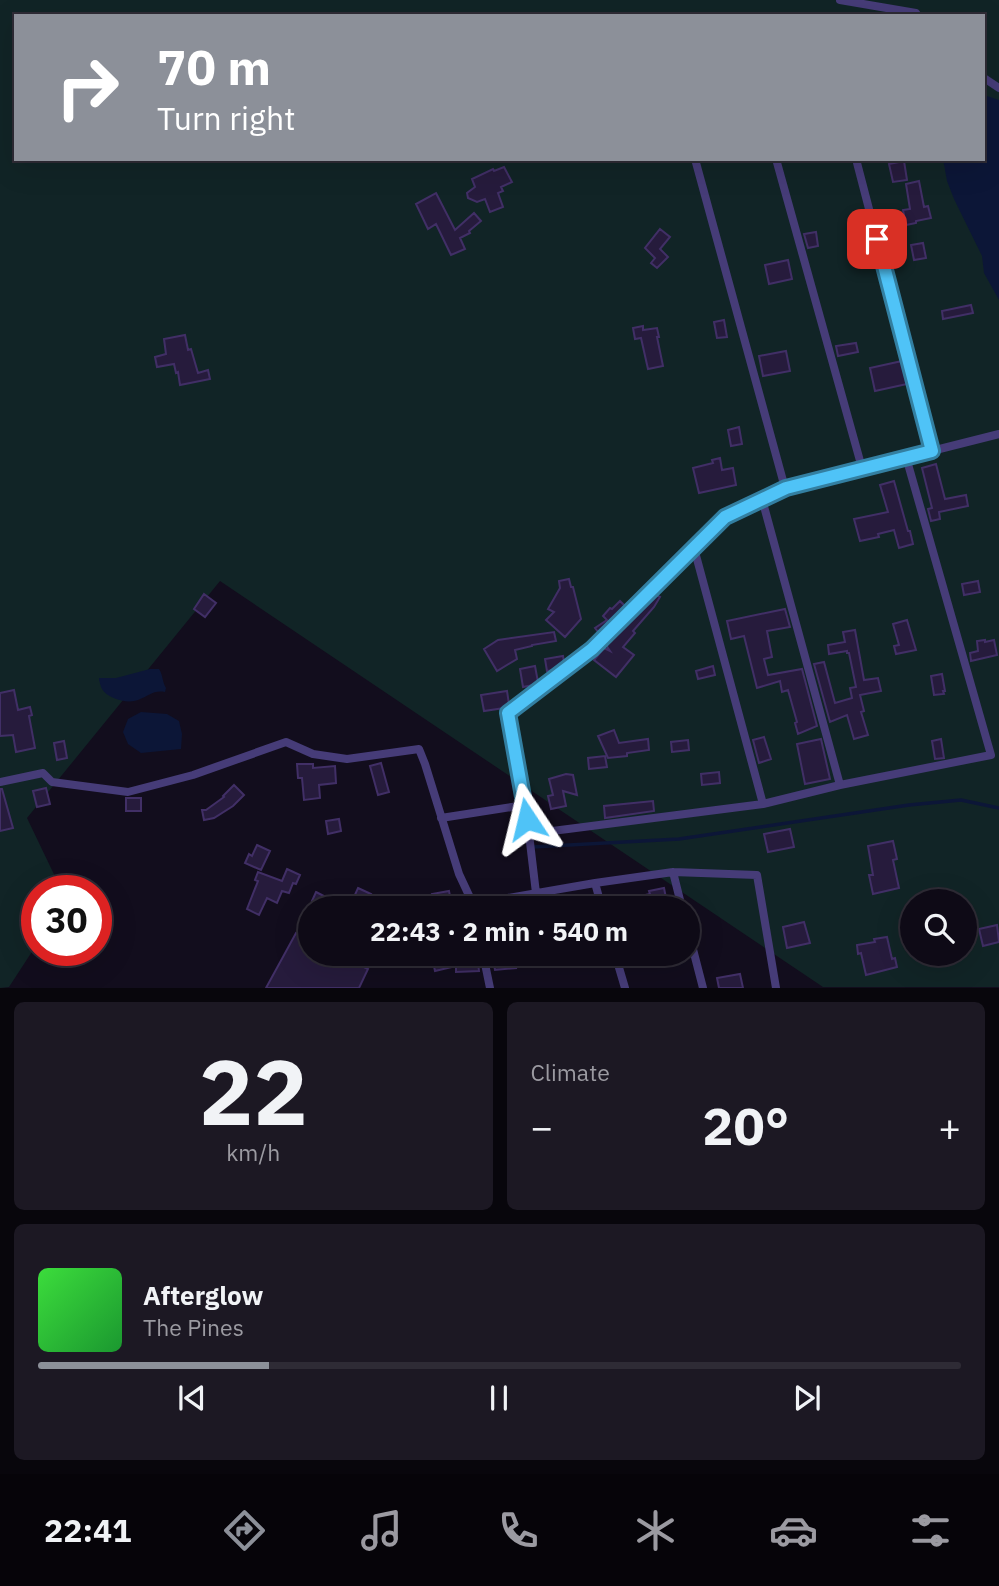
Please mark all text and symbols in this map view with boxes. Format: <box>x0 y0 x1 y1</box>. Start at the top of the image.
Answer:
text: 70 m <box>157 35 271 98</box>
icon: right <box>42 42 133 133</box>
text: Turn right <box>157 97 295 139</box>
pin <box>847 209 907 269</box>
icon: arrive <box>858 220 896 258</box>
position arrow <box>490 782 564 856</box>
speed limit sign: 30 <box>21 875 112 966</box>
map controls <box>900 889 977 966</box>
button: search <box>900 889 977 966</box>
text: 22:43 · 2 min · 540 m <box>370 914 628 948</box>
text: 22 <box>199 1032 308 1150</box>
text: Climate <box>531 1057 610 1087</box>
text: 20° <box>702 1092 789 1159</box>
text: − <box>531 1102 553 1151</box>
text: + <box>938 1102 961 1151</box>
text: km/h <box>226 1137 280 1167</box>
text: Afterglow <box>143 1278 263 1312</box>
text: The Pines <box>143 1312 244 1342</box>
icon: previous <box>173 1379 211 1417</box>
icon: pause <box>480 1379 518 1417</box>
icon: next <box>788 1379 826 1417</box>
icon: directions <box>220 1506 269 1555</box>
icon: music <box>357 1506 406 1555</box>
icon: phone <box>494 1506 543 1555</box>
icon: climate <box>631 1506 680 1555</box>
icon: car <box>769 1506 818 1555</box>
icon: filters <box>906 1506 955 1555</box>
text: 22:41 <box>44 1509 131 1551</box>

